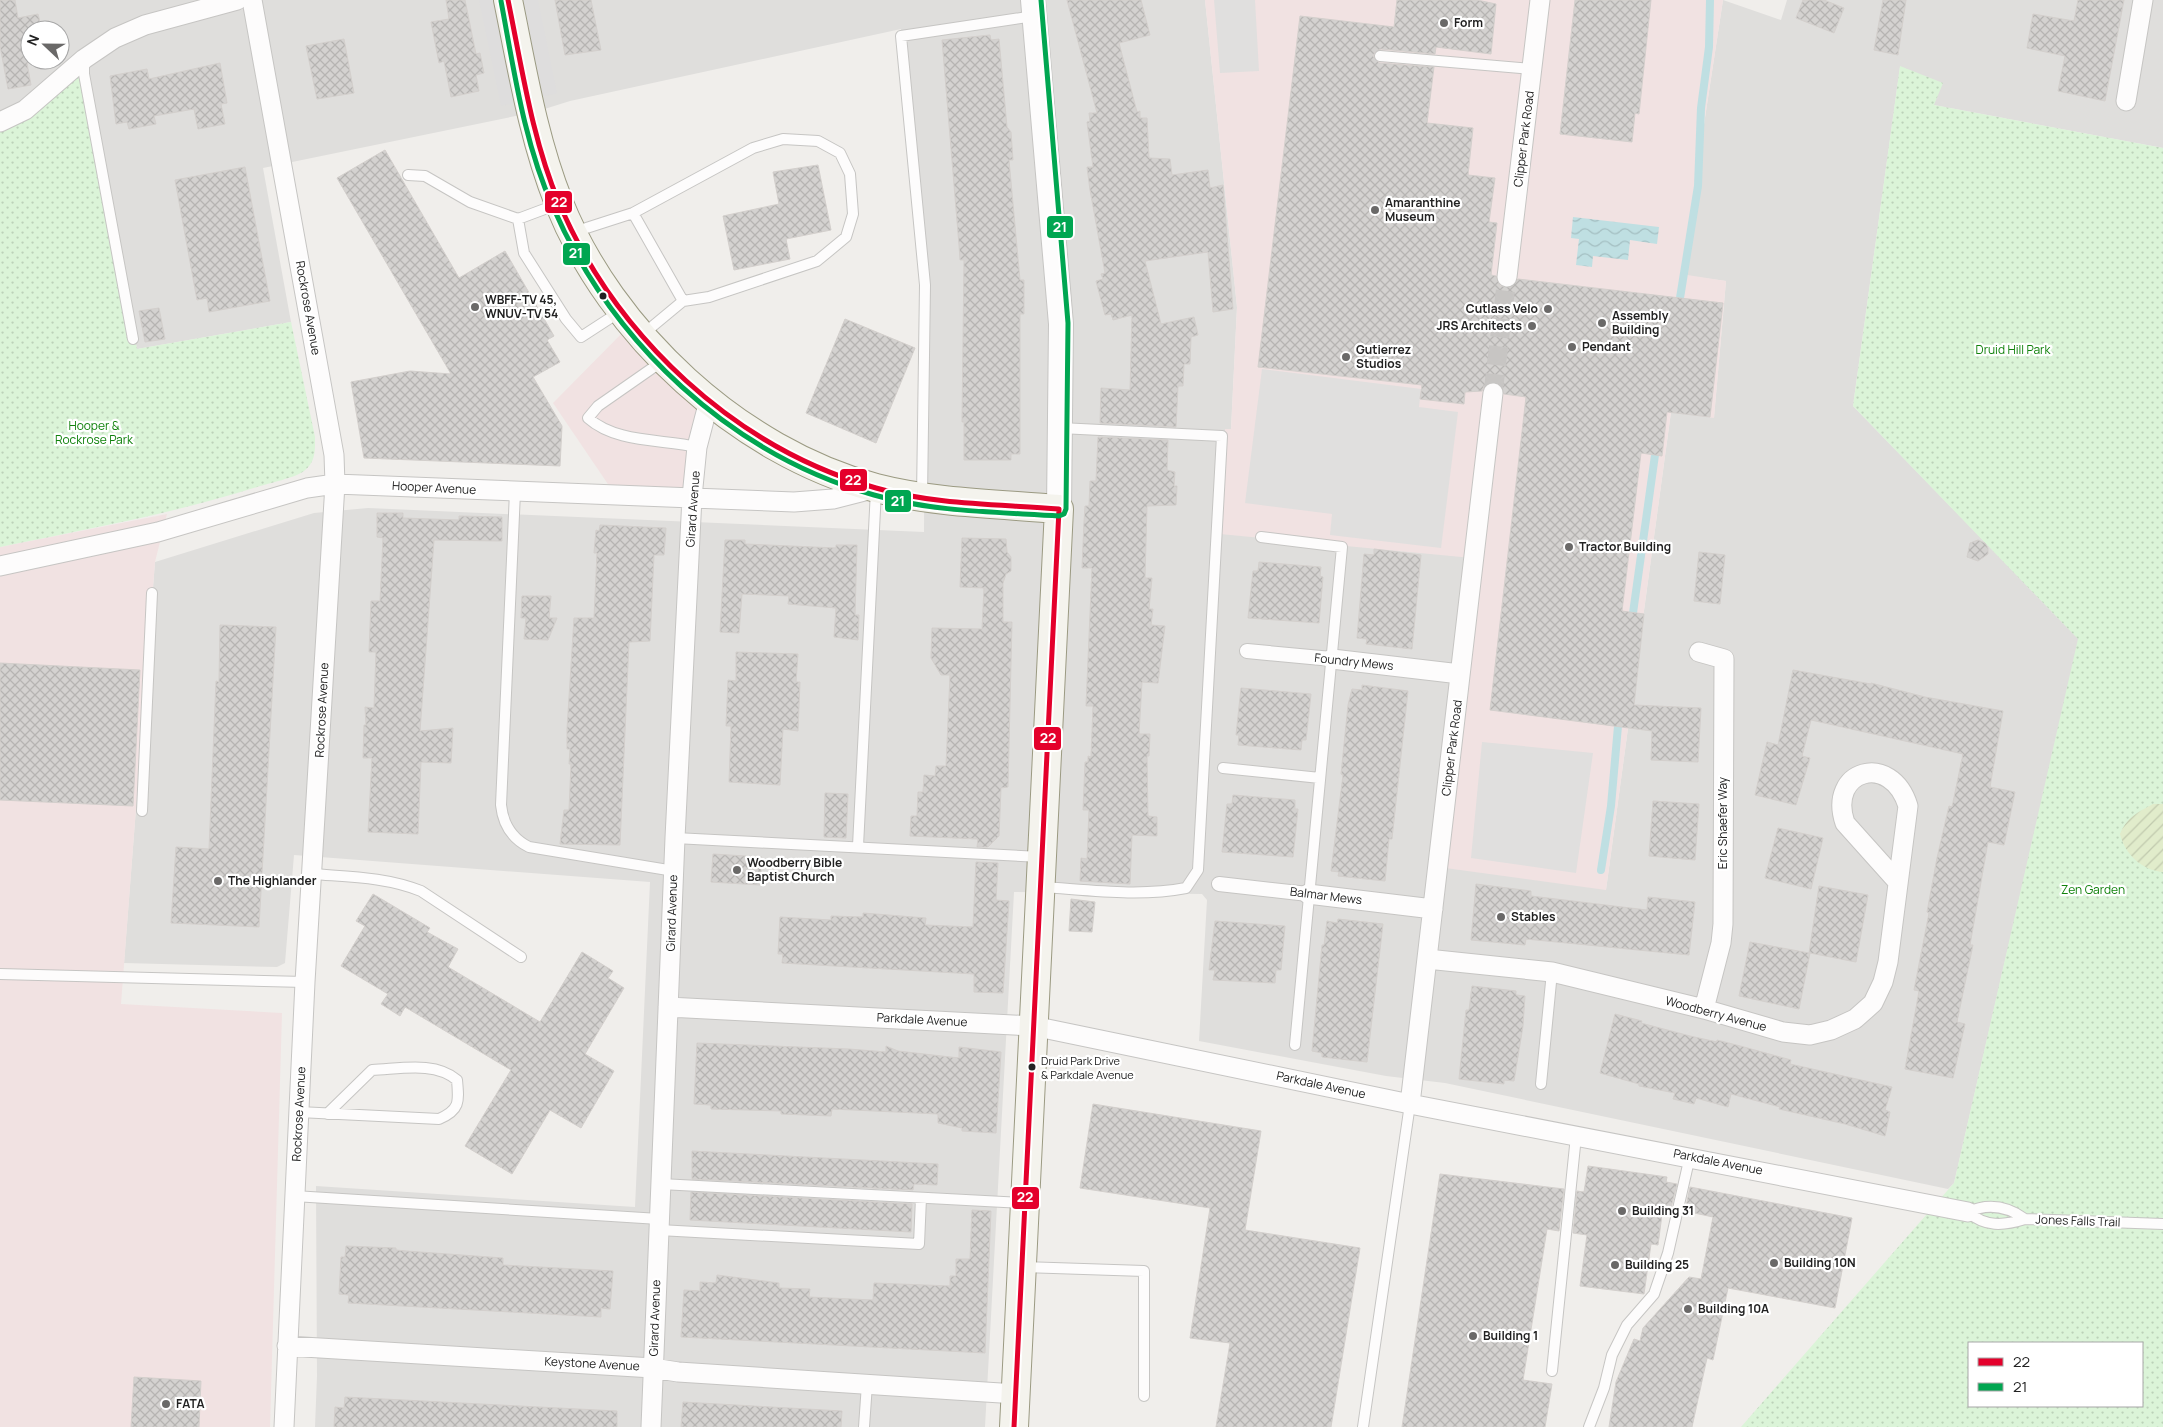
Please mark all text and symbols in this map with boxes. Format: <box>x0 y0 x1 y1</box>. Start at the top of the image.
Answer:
place label: Form <box>1454 14 1483 31</box>
marker: Form <box>1438 17 1450 29</box>
north arrow <box>20 20 70 70</box>
text: N <box>22 32 43 48</box>
street label: Clipper Park Road <box>1509 90 1538 188</box>
line badge: 22 <box>544 190 573 214</box>
text: 22 <box>551 192 567 211</box>
place label: Amaranthine Museum <box>1385 194 1461 225</box>
marker: Amaranthine Museum <box>1369 204 1381 216</box>
line badge: 21 <box>1046 215 1074 239</box>
text: 21 <box>1053 217 1067 236</box>
line badge: 21 <box>562 242 591 266</box>
text: 21 <box>569 243 583 262</box>
street label: Rockrose Avenue <box>292 260 325 356</box>
place label: WBFF-TV 45, WNUV-TV 54 <box>485 291 558 322</box>
unlabelled marker <box>598 291 608 301</box>
place label: Cutlass Velo <box>1466 300 1538 317</box>
marker: WBFF-TV 45, WNUV-TV 54 <box>469 301 481 313</box>
marker: Cutlass Velo <box>1542 303 1554 315</box>
place label: Assembly Building <box>1612 307 1669 338</box>
place label: JRS Architects <box>1437 317 1522 334</box>
marker: Assembly Building <box>1596 317 1608 329</box>
marker: JRS Architects <box>1526 320 1538 332</box>
place label: Pendant <box>1582 338 1631 355</box>
place label: Gutierrez Studios <box>1356 341 1411 372</box>
marker: Pendant <box>1566 341 1578 353</box>
park label: Druid Hill Park <box>1976 341 2051 358</box>
marker: Gutierrez Studios <box>1340 351 1352 363</box>
park label: Hooper & Rockrose Park <box>55 417 134 448</box>
line badge: 22 <box>839 468 868 492</box>
street label: Girard Avenue <box>681 470 704 548</box>
text: 22 <box>845 470 861 489</box>
street label: Hooper Avenue <box>391 477 477 498</box>
line badge: 21 <box>884 489 912 513</box>
text: 21 <box>891 491 905 510</box>
place label: Tractor Building <box>1579 538 1671 555</box>
marker: Tractor Building <box>1563 541 1575 553</box>
street label: Foundry Mews <box>1314 649 1394 674</box>
street label: Rockrose Avenue <box>311 662 332 758</box>
street label: Clipper Park Road <box>1437 699 1466 797</box>
line badge: 22 <box>1033 726 1062 751</box>
text: 22 <box>1040 728 1056 747</box>
street label: Eric Shaefer Way <box>1714 776 1731 869</box>
place label: Woodberry Bible Baptist Church <box>747 854 842 885</box>
marker: Woodberry Bible Baptist Church <box>731 864 743 876</box>
place label: The Highlander <box>228 872 317 889</box>
street label: Girard Avenue <box>662 874 681 952</box>
marker: The Highlander <box>212 875 224 887</box>
park label: Zen Garden <box>2061 881 2125 898</box>
street label: Balmar Mews <box>1289 883 1363 908</box>
place label: Stables <box>1511 908 1556 925</box>
marker: Stables <box>1495 911 1507 923</box>
street label: Woodberry Avenue <box>1664 992 1769 1035</box>
street label: Parkdale Avenue <box>876 1009 968 1030</box>
place label: Druid Park Drive & Parkdale Avenue <box>1041 1053 1134 1082</box>
marker: Druid Park Drive & Parkdale Avenue <box>1027 1062 1037 1072</box>
street label: Rockrose Avenue <box>288 1066 309 1162</box>
street label: Parkdale Avenue <box>1275 1067 1367 1102</box>
street label: Parkdale Avenue <box>1672 1144 1764 1179</box>
line badge: 22 <box>1011 1186 1040 1210</box>
text: 22 <box>1017 1187 1033 1206</box>
place label: Building 31 <box>1632 1202 1694 1219</box>
marker: Building 31 <box>1616 1205 1628 1217</box>
street label: Jones Falls Trail <box>2035 1211 2121 1230</box>
place label: Building 10N <box>1784 1254 1856 1271</box>
place label: Building 25 <box>1625 1256 1689 1273</box>
marker: Building 10N <box>1768 1257 1780 1269</box>
marker: Building 25 <box>1609 1259 1621 1271</box>
street label: Girard Avenue <box>645 1279 664 1357</box>
place label: Building 10A <box>1698 1300 1769 1317</box>
marker: Building 10A <box>1682 1303 1694 1315</box>
place label: Building 1 <box>1483 1327 1538 1344</box>
marker: Building 1 <box>1467 1330 1479 1342</box>
legend <box>1968 1342 2143 1407</box>
text: 22 <box>2013 1351 2030 1372</box>
street label: Keystone Avenue <box>544 1353 640 1374</box>
text: 21 <box>2013 1376 2027 1397</box>
place label: FATA <box>176 1395 205 1412</box>
marker: FATA <box>160 1398 172 1410</box>

